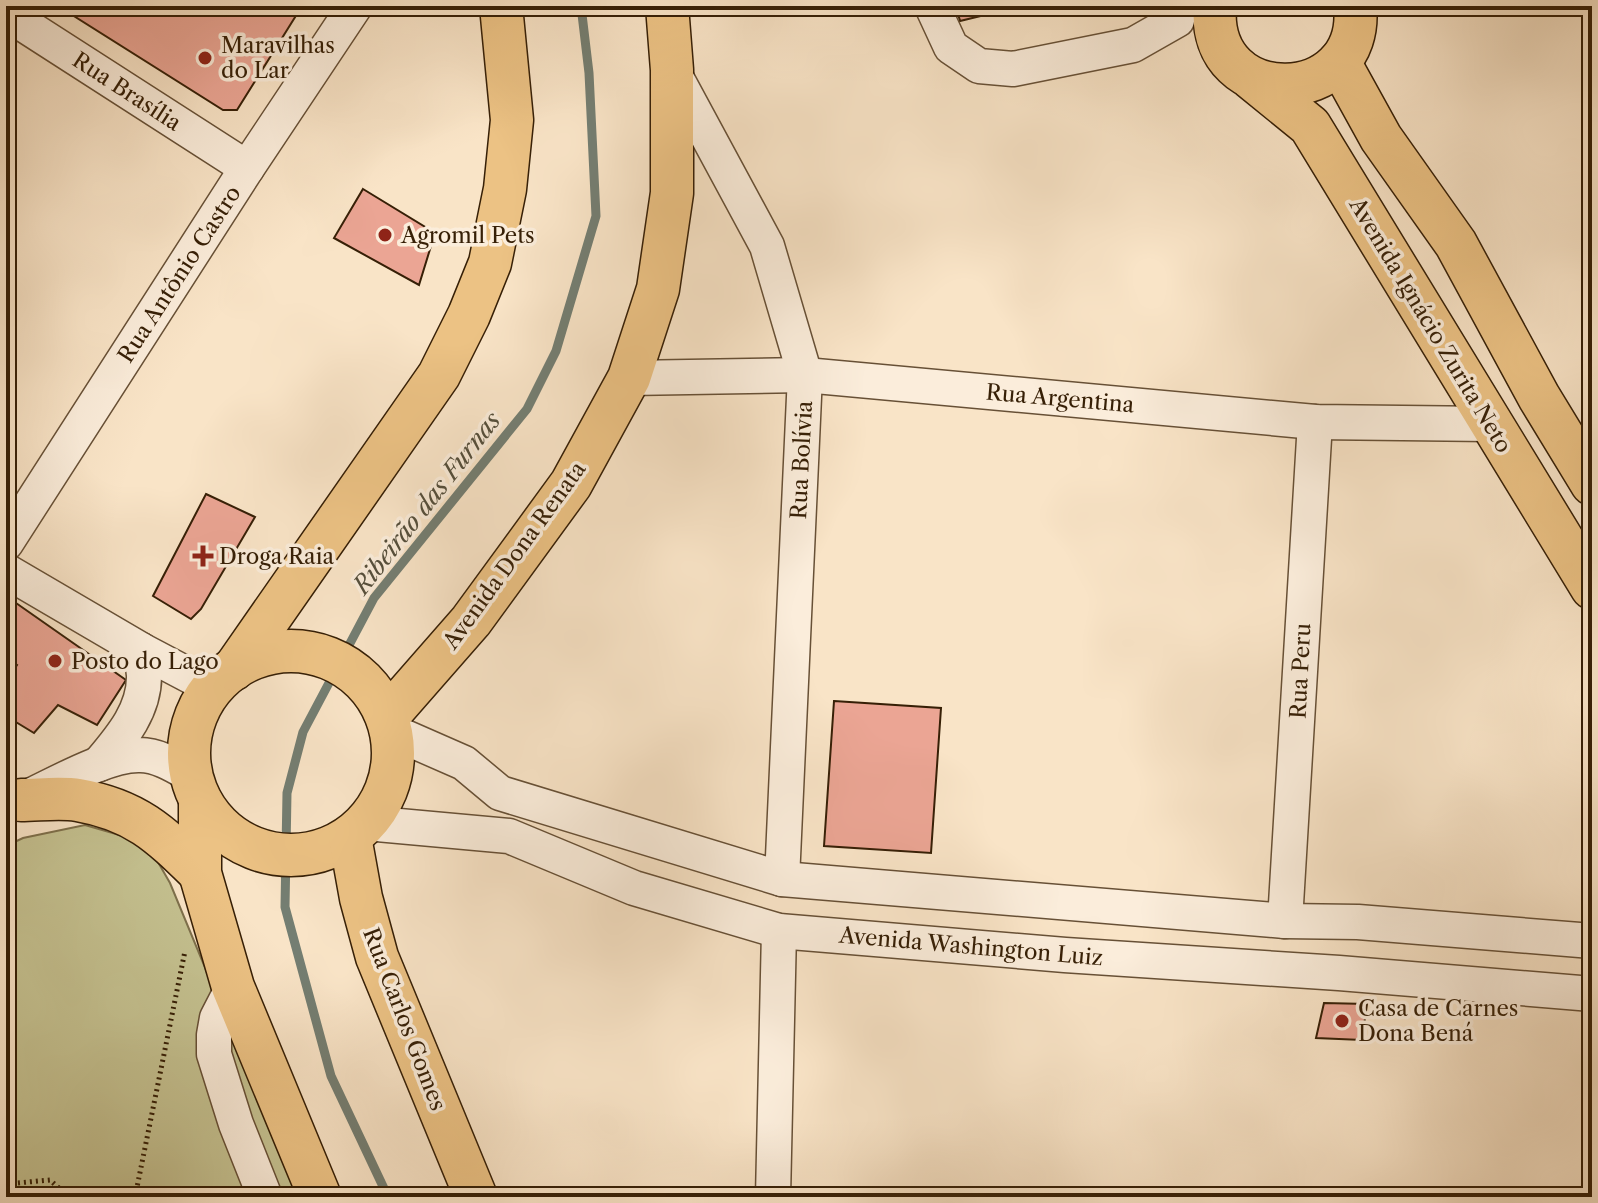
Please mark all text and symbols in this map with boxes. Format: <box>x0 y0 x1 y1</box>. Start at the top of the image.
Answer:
place label: Maravilhas do Lar <box>221 32 335 84</box>
street label: Rua Brasília <box>67 46 186 137</box>
marker: Maravilhas do Lar <box>196 49 214 67</box>
street label: Rua Antônio Castro <box>112 181 247 368</box>
street label: Avenida Ignácio Zurita Neto <box>1343 192 1517 458</box>
place label: Agromil Pets <box>400 222 535 249</box>
marker: Agromil Pets <box>376 226 394 244</box>
street label: Rua Argentina <box>985 379 1136 418</box>
street label: Rua Bolívia <box>785 400 818 520</box>
water label: Ribeirão das Furnas <box>345 406 507 601</box>
street label: Avenida Dona Renata <box>437 456 592 655</box>
place label: Droga Raia <box>219 543 334 570</box>
marker: Droga Raia <box>194 547 212 565</box>
street label: Rua Peru <box>1285 622 1316 720</box>
place label: Posto do Lago <box>71 648 219 675</box>
marker: Posto do Lago <box>46 652 64 670</box>
street label: Avenida Washington Luiz <box>837 921 1104 971</box>
street label: Rua Carlos Gomes <box>357 924 452 1114</box>
place label: Casa de Carnes Dona Bená <box>1358 995 1518 1047</box>
marker: Casa de Carnes Dona Bená <box>1333 1012 1351 1030</box>

